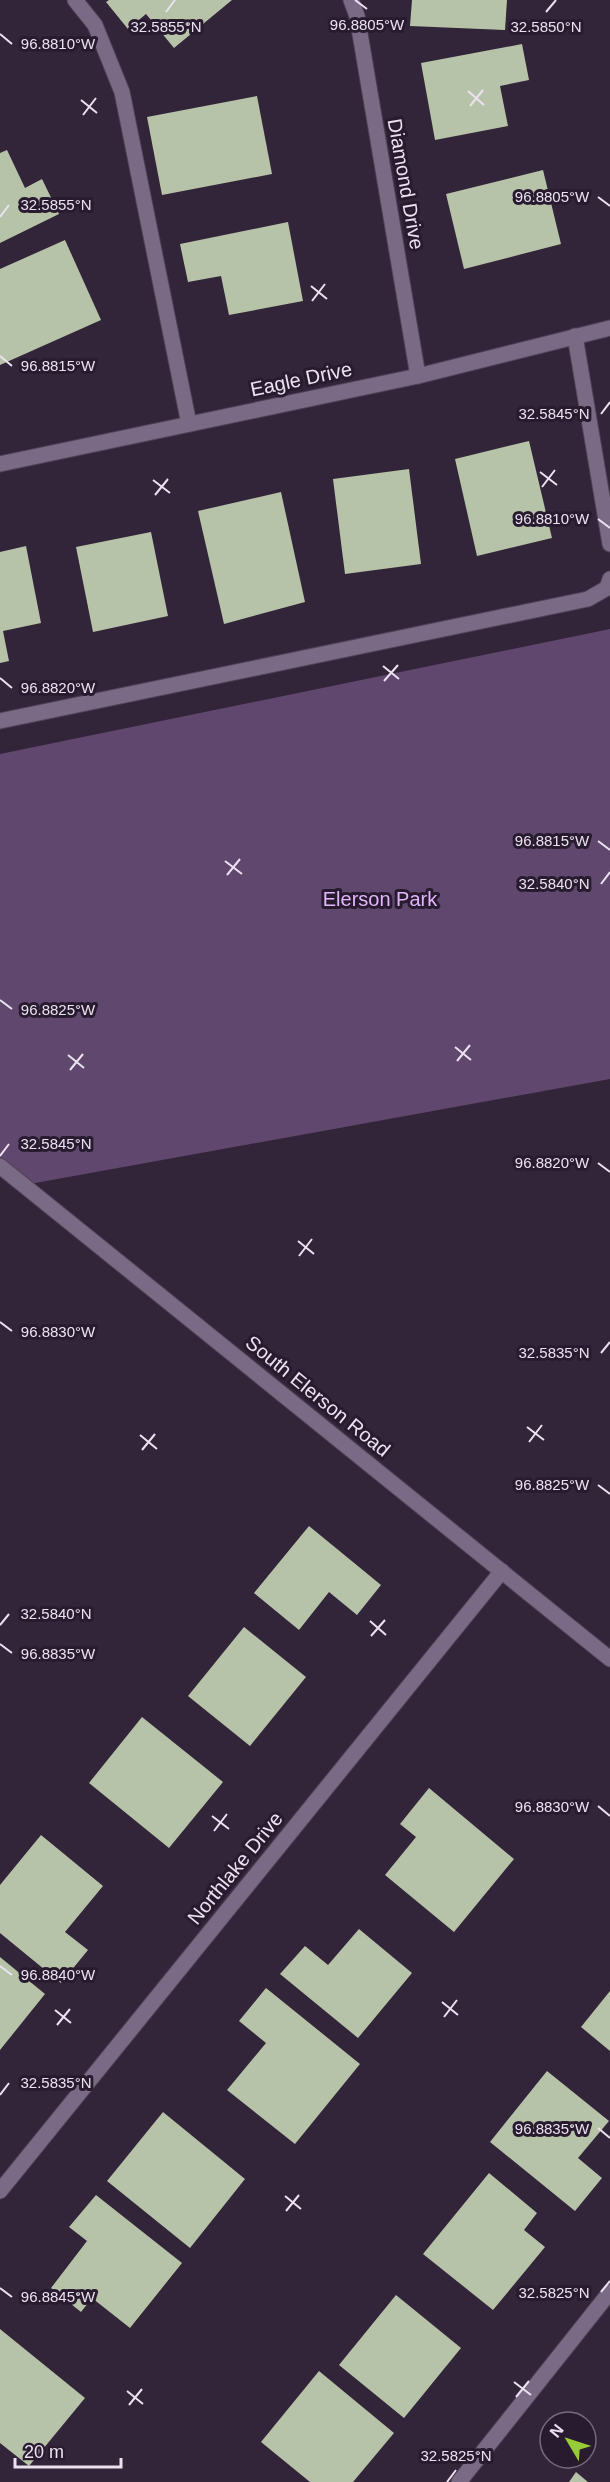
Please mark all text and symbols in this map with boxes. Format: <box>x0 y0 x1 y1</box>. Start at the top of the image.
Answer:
text: 96.8805°W <box>330 16 405 33</box>
text: 32.5855°N <box>130 18 202 35</box>
text: 32.5850°N <box>510 18 582 35</box>
text: 96.8810°W <box>21 35 96 52</box>
street label: Diamond Drive <box>384 117 428 251</box>
text: 96.8805°W <box>515 188 590 205</box>
text: 32.5855°N <box>20 196 92 213</box>
text: 96.8815°W <box>21 357 96 374</box>
street label: Eagle Drive <box>248 357 354 401</box>
text: 32.5845°N <box>518 405 590 422</box>
text: 96.8810°W <box>515 510 590 527</box>
text: 96.8820°W <box>21 679 96 696</box>
text: 96.8815°W <box>515 832 590 849</box>
text: 32.5840°N <box>518 875 590 892</box>
park label: Elerson Park <box>323 888 438 910</box>
text: 96.8825°W <box>21 1001 96 1018</box>
text: 32.5845°N <box>20 1135 92 1152</box>
text: 96.8820°W <box>515 1154 590 1171</box>
text: 96.8830°W <box>21 1323 96 1340</box>
street label: South Elerson Road <box>242 1331 394 1461</box>
text: 32.5835°N <box>518 1344 590 1361</box>
text: 96.8825°W <box>515 1476 590 1493</box>
text: 32.5840°N <box>20 1605 92 1622</box>
text: 96.8835°W <box>21 1645 96 1662</box>
text: 96.8830°W <box>515 1798 590 1815</box>
street label: Northlake Drive <box>183 1808 287 1928</box>
text: 96.8840°W <box>21 1966 96 1983</box>
text: 32.5835°N <box>20 2074 92 2091</box>
text: 96.8835°W <box>515 2120 590 2137</box>
text: 32.5825°N <box>518 2284 590 2301</box>
text: 96.8845°W <box>21 2288 96 2305</box>
north arrow <box>538 2410 598 2470</box>
text: N <box>546 2421 567 2441</box>
scale bar <box>15 2431 122 2469</box>
text: 20 m <box>24 2442 64 2462</box>
text: 32.5825°N <box>420 2447 492 2464</box>

